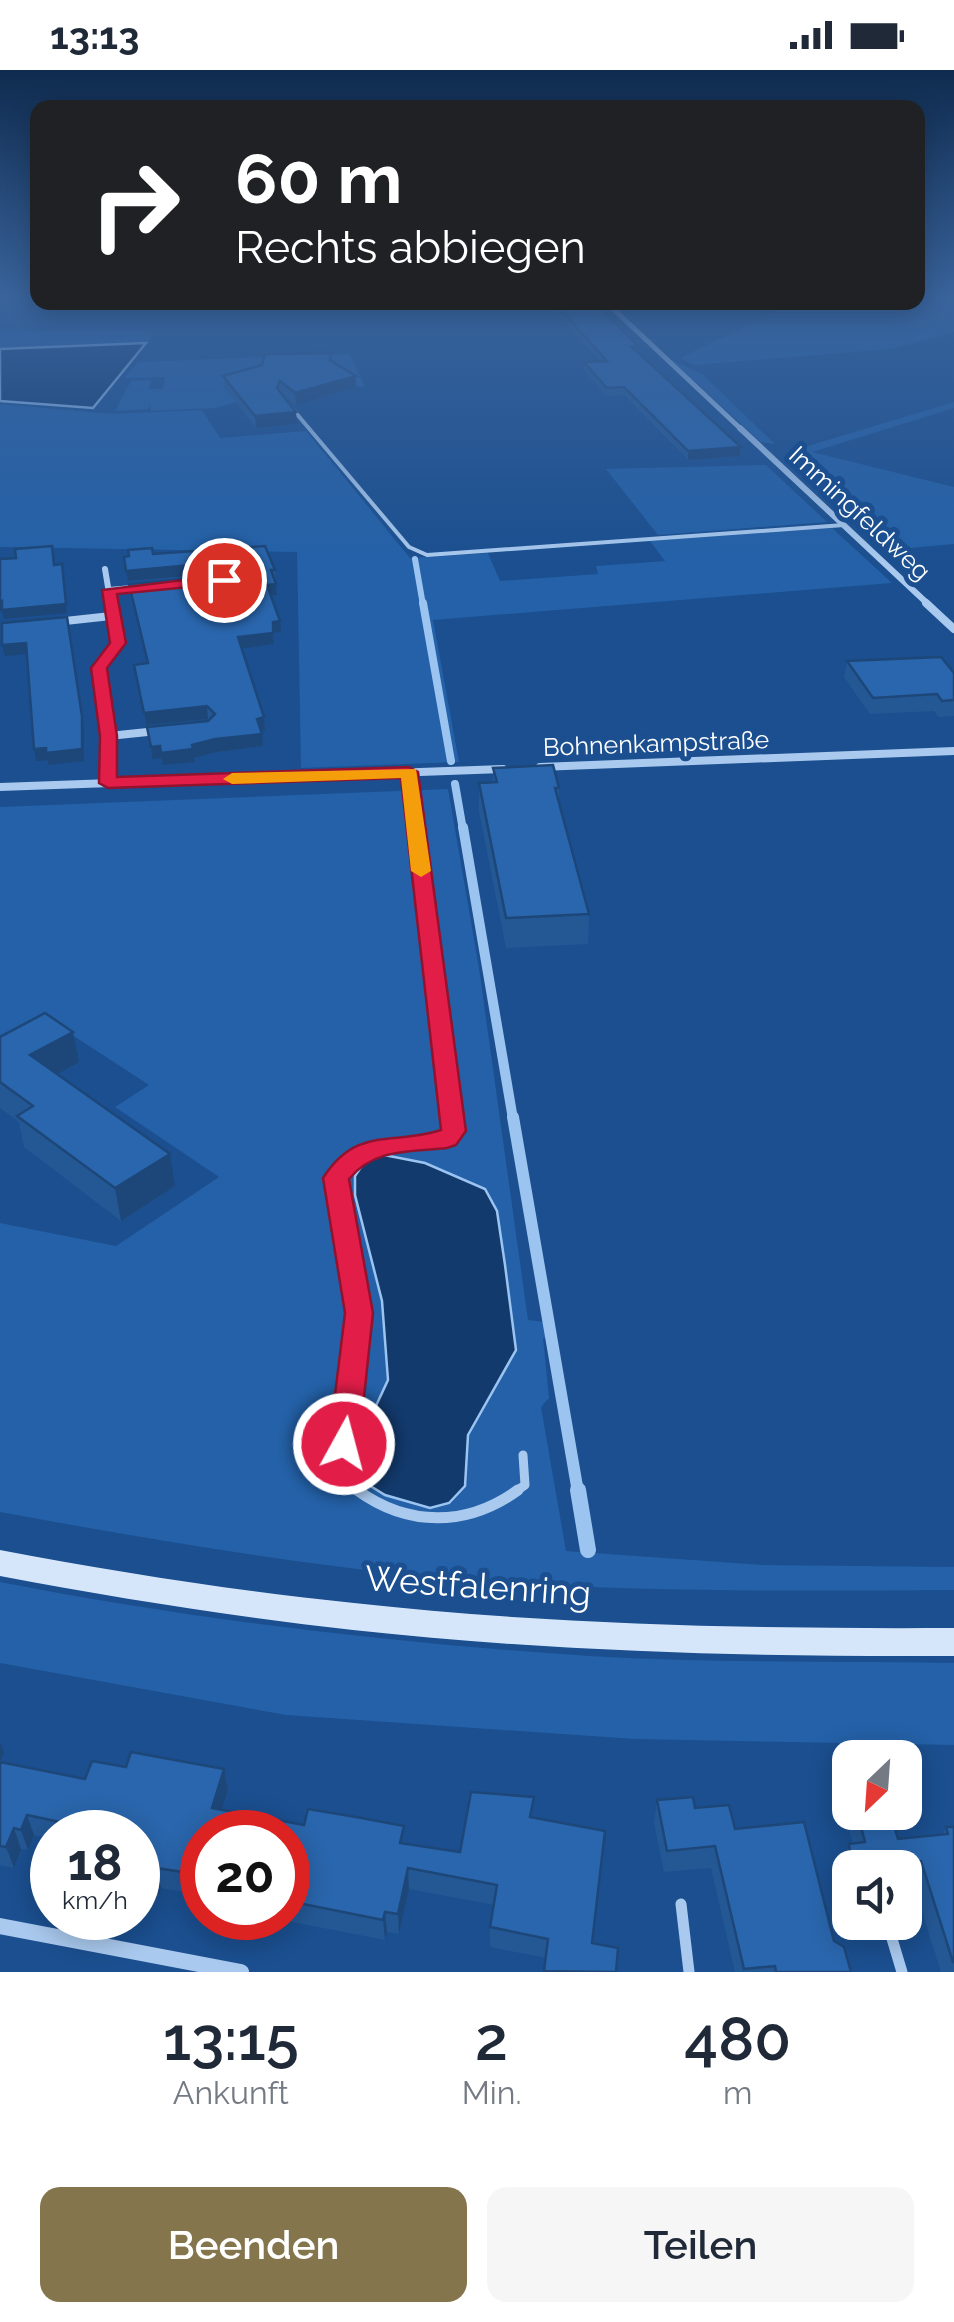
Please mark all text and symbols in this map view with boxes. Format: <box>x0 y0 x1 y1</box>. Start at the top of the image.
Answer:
text: 13:13 <box>50 13 139 58</box>
text: 60 m <box>235 137 402 219</box>
icon: right <box>70 140 200 270</box>
text: Rechts abbiegen <box>235 221 586 274</box>
street label: Immingfeldweg <box>783 440 937 586</box>
pin <box>182 538 267 623</box>
icon: arrive <box>197 553 252 608</box>
street label: Bohnenkampstraße <box>542 724 770 762</box>
position arrow <box>292 1392 396 1496</box>
street label: Westfalenring <box>364 1557 592 1614</box>
north arrow <box>832 1740 922 1830</box>
map controls <box>832 1740 922 1940</box>
speed limit sign: 20 <box>180 1810 310 1940</box>
text: 18 <box>68 1833 122 1892</box>
button: sound <box>832 1850 922 1940</box>
text: km/h <box>62 1885 128 1915</box>
text: 13:15 <box>163 2004 299 2074</box>
text: 2 <box>475 2004 508 2074</box>
text: 480 <box>684 2004 791 2074</box>
text: Ankunft <box>173 2074 289 2111</box>
text: Min. <box>462 2074 521 2111</box>
text: m <box>723 2074 752 2111</box>
button: Beenden <box>40 2187 467 2302</box>
button: Teilen <box>487 2187 914 2302</box>

